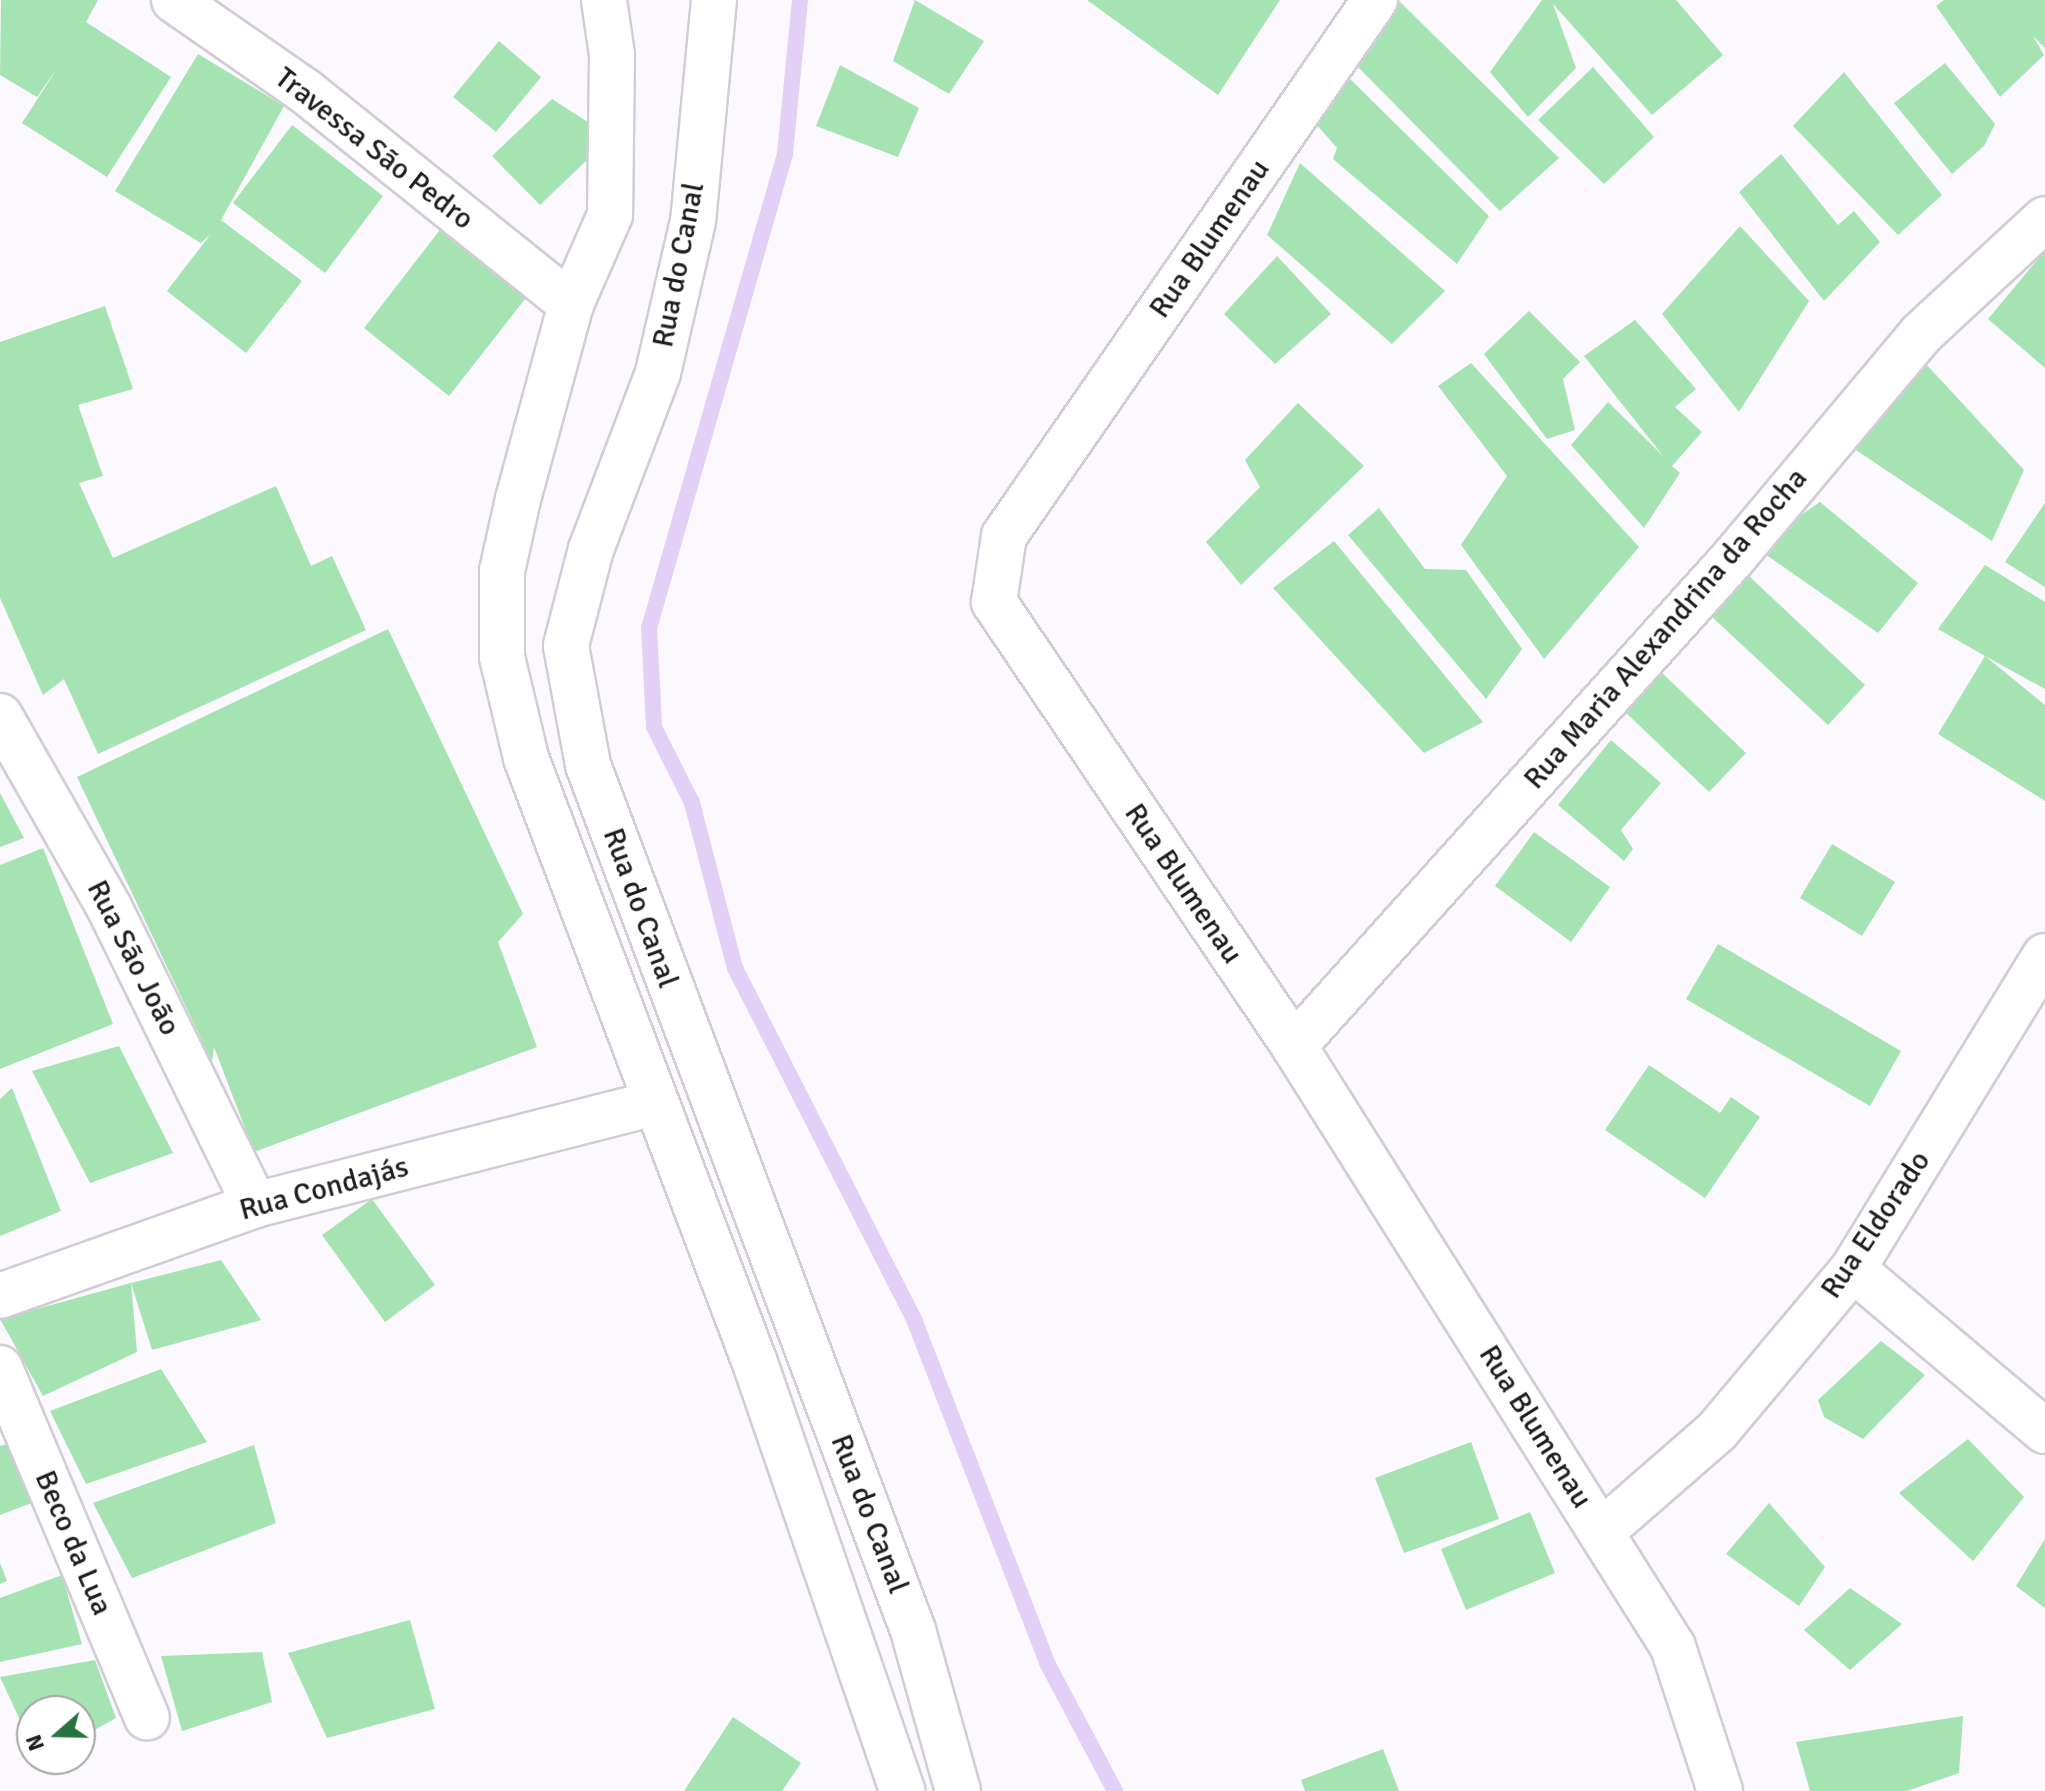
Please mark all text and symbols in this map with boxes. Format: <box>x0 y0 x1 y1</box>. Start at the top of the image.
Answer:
street label: Travessa São Pedro <box>267 60 481 238</box>
street label: Rua Blumenau <box>1142 153 1278 325</box>
street label: Rua do Canal <box>645 180 713 350</box>
street label: Rua Maria Alexandrina da Rocha <box>1517 461 1815 797</box>
street label: Rua Blumenau <box>1116 797 1250 971</box>
street label: Rua do Canal <box>594 823 686 993</box>
street label: Rua São João <box>79 874 187 1042</box>
street label: Rua Eldorado <box>1814 1144 1938 1306</box>
street label: Rua Condajás <box>236 1149 412 1229</box>
street label: Rua Blumenau <box>1471 1339 1599 1515</box>
street label: Rua do Canal <box>822 1430 916 1598</box>
street label: Beco da Lua <box>26 1465 120 1621</box>
north arrow <box>16 1695 96 1775</box>
text: N <box>20 1731 50 1755</box>

